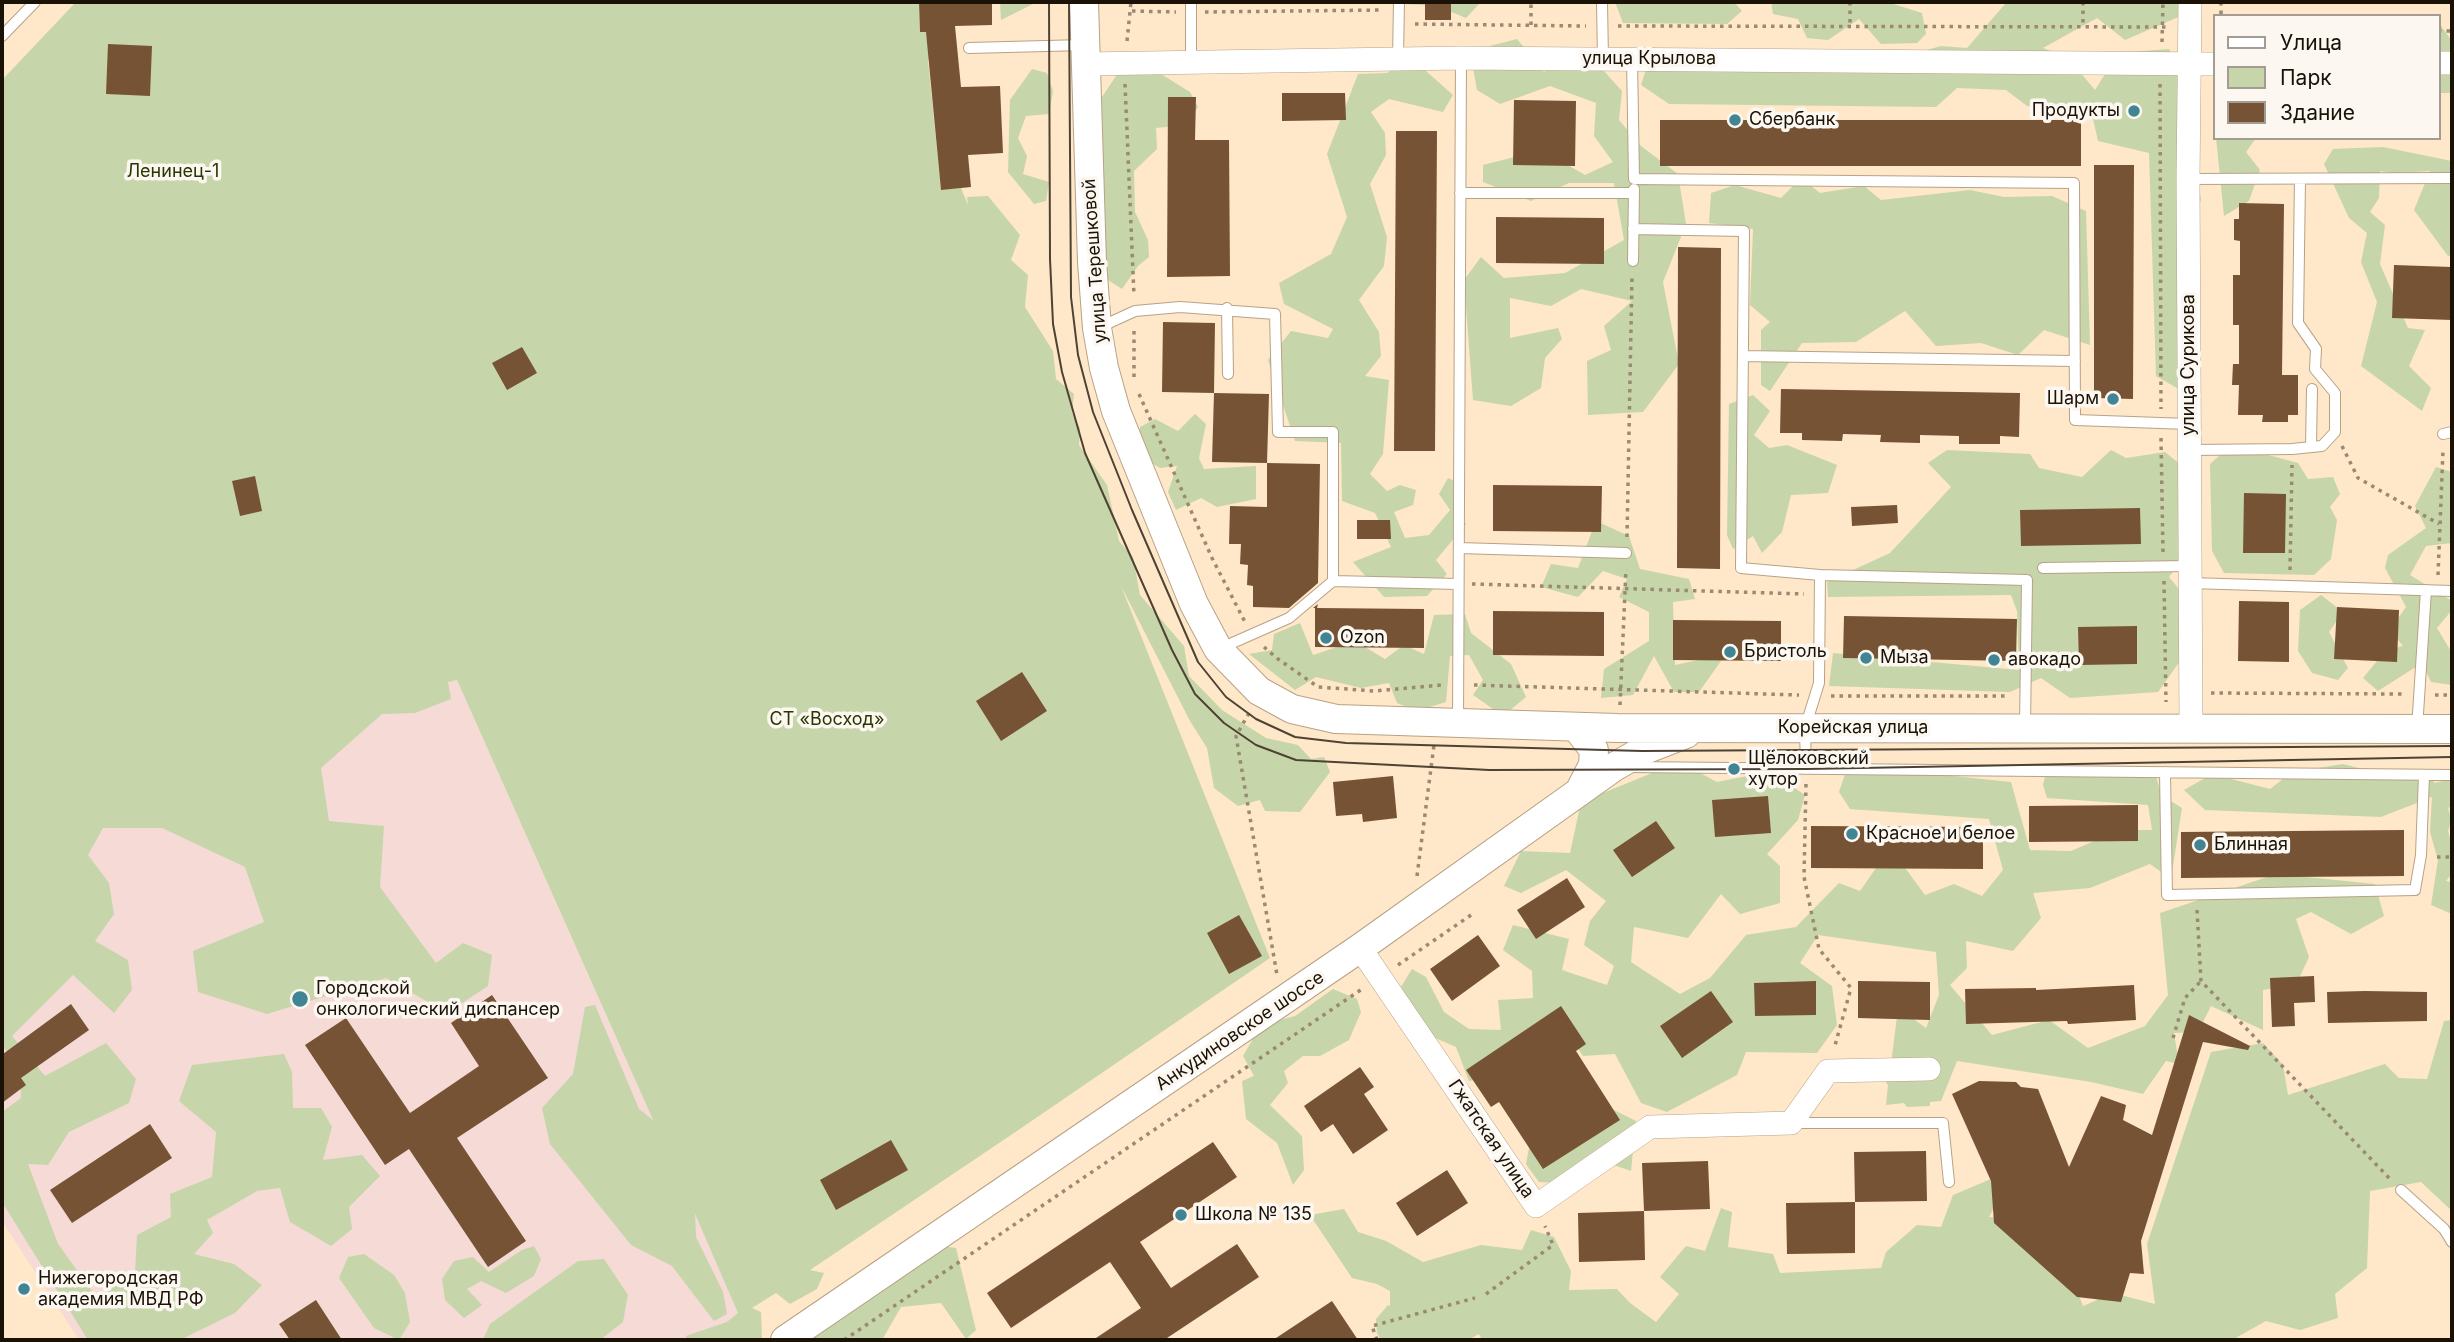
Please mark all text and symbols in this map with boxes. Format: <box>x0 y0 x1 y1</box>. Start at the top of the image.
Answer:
legend <box>2212 14 2440 140</box>
text: Улица <box>2280 30 2342 55</box>
street label: улица Крылова <box>1582 48 1716 70</box>
text: Парк <box>2280 65 2332 90</box>
place label: Продукты <box>2032 100 2120 122</box>
text: Здание <box>2280 100 2355 125</box>
marker: Продукты <box>2126 103 2142 119</box>
place label: Сбербанк <box>1749 109 1835 131</box>
marker: Сбербанк <box>1727 112 1743 128</box>
park label: Ленинец-1 <box>127 161 219 183</box>
street label: улица Терешковой <box>1078 178 1112 344</box>
street label: улица Сурикова <box>2178 294 2200 436</box>
place label: Шарм <box>2047 388 2099 410</box>
marker: Шарм <box>2105 391 2121 407</box>
place label: Ozon <box>1340 627 1385 649</box>
marker: Ozon <box>1318 630 1334 646</box>
place label: Бристоль <box>1744 641 1827 663</box>
marker: Бристоль <box>1722 644 1738 660</box>
place label: Мыза <box>1880 647 1929 669</box>
place label: авокадо <box>2008 649 2081 671</box>
marker: Мыза <box>1858 650 1874 666</box>
marker: авокадо <box>1986 652 2002 668</box>
park label: СТ «Восход» <box>770 709 884 731</box>
street label: Корейская улица <box>1778 717 1928 739</box>
place label: Щёлоковский хутор <box>1748 748 1869 790</box>
marker: Щёлоковский хутор <box>1726 761 1742 777</box>
place label: Красное и белое <box>1866 823 2015 845</box>
marker: Красное и белое <box>1844 826 1860 842</box>
place label: Блинная <box>2214 834 2288 856</box>
marker: Блинная <box>2192 837 2208 853</box>
street label: Анкудиновское шоссе <box>1152 967 1328 1095</box>
place label: Городской онкологический диспансер <box>316 978 560 1020</box>
marker: Городской онкологический диспансер <box>290 989 310 1009</box>
street label: Гжатская улица <box>1443 1076 1539 1202</box>
place label: Школа № 135 <box>1195 1204 1312 1226</box>
marker: Школа № 135 <box>1173 1207 1189 1223</box>
place label: Нижегородская академия МВД РФ <box>38 1268 204 1310</box>
marker: Нижегородская академия МВД РФ <box>16 1281 32 1297</box>

